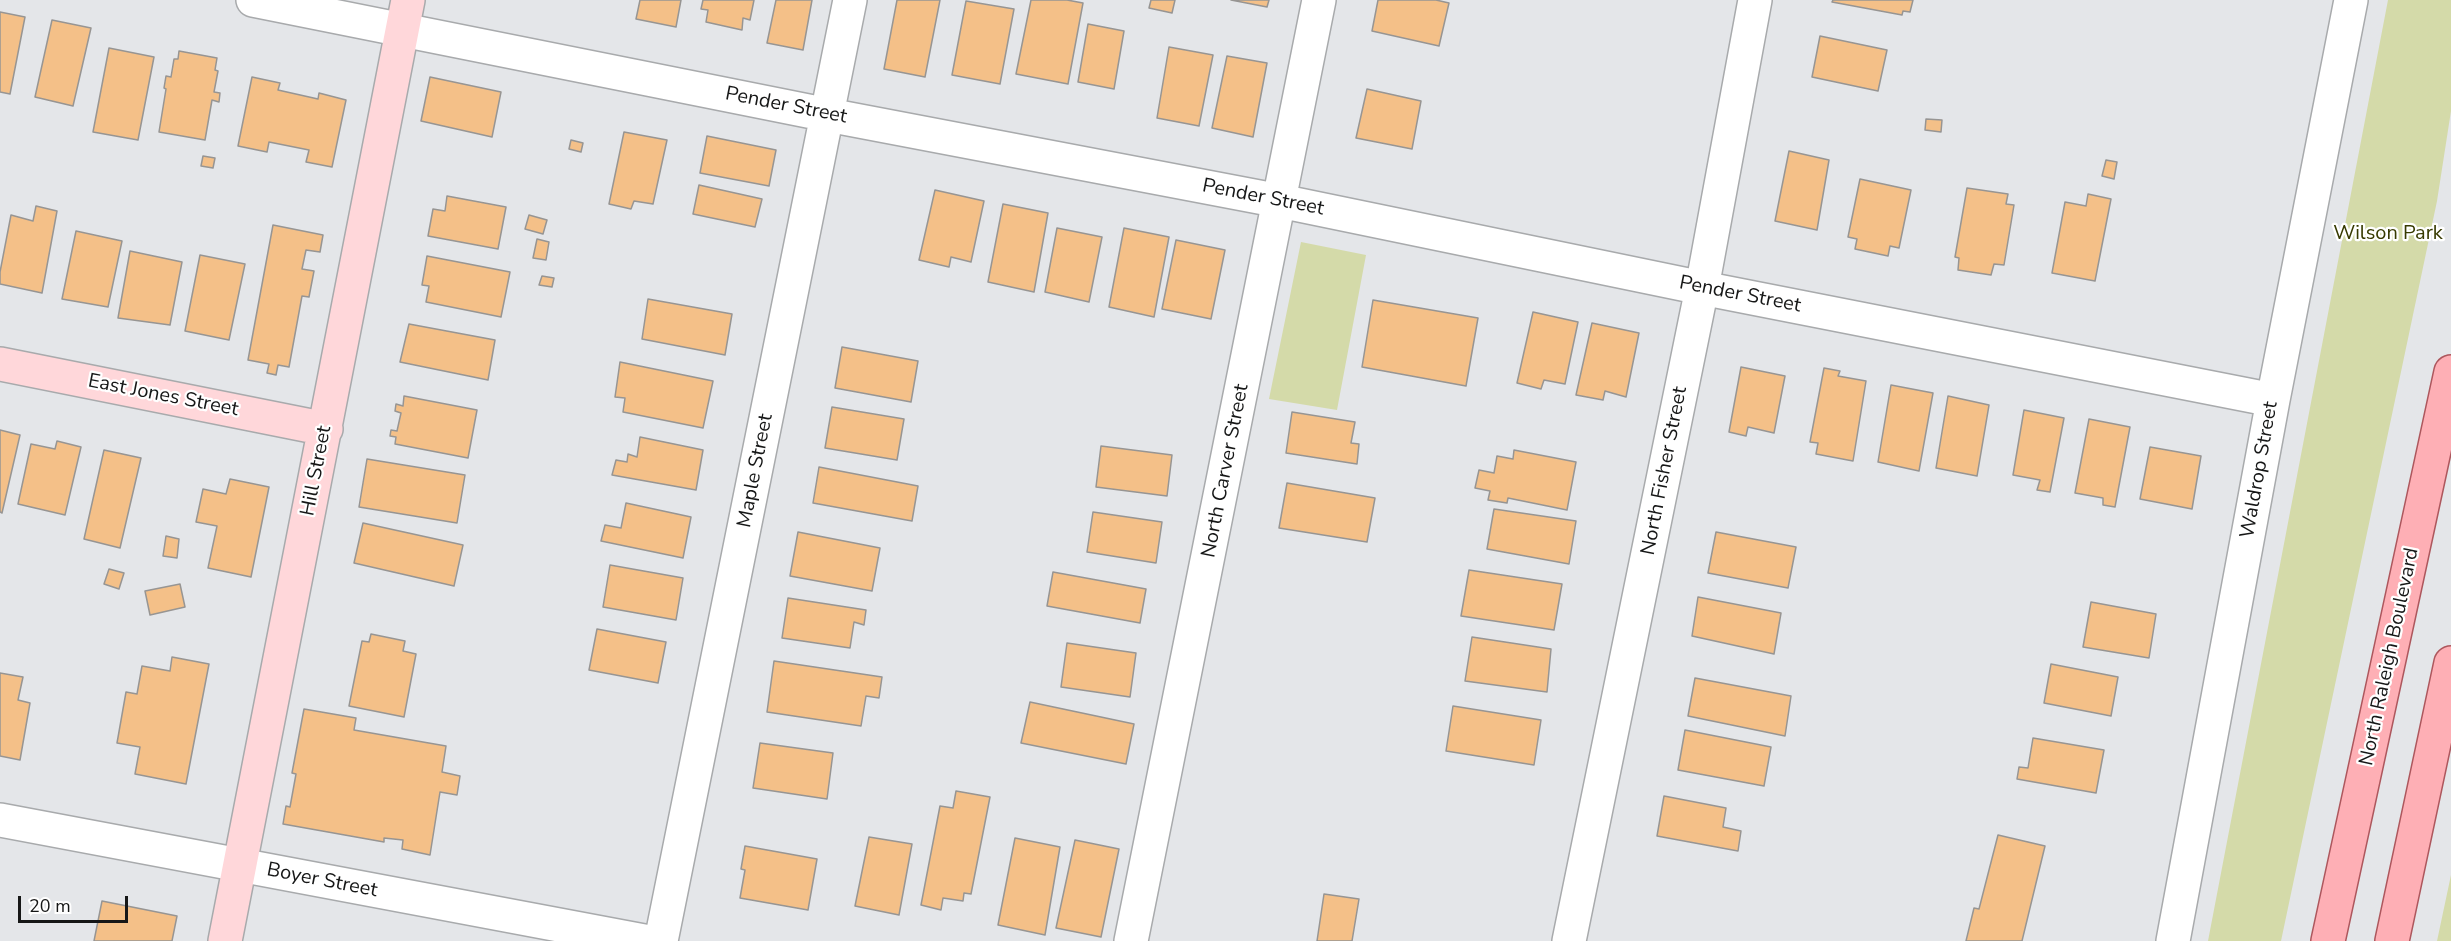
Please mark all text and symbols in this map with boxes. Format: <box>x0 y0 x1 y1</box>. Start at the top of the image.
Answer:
street label: Pender Street <box>723 82 849 130</box>
street label: Pender Street <box>1200 174 1326 222</box>
park label: Wilson Park <box>2333 222 2443 246</box>
street label: Pender Street <box>1677 271 1803 319</box>
street label: East Jones Street <box>86 370 240 422</box>
street label: North Carver Street <box>1197 382 1255 560</box>
street label: North Fisher Street <box>1637 385 1693 557</box>
street label: Waldrop Street <box>2236 400 2284 540</box>
street label: Maple Street <box>733 412 779 530</box>
street label: Hill Street <box>296 424 338 518</box>
street label: North Raleigh Boulevard <box>2355 546 2425 768</box>
street label: Boyer Street <box>265 859 379 903</box>
scale bar <box>21 884 130 922</box>
text: 20 m <box>29 894 71 918</box>

